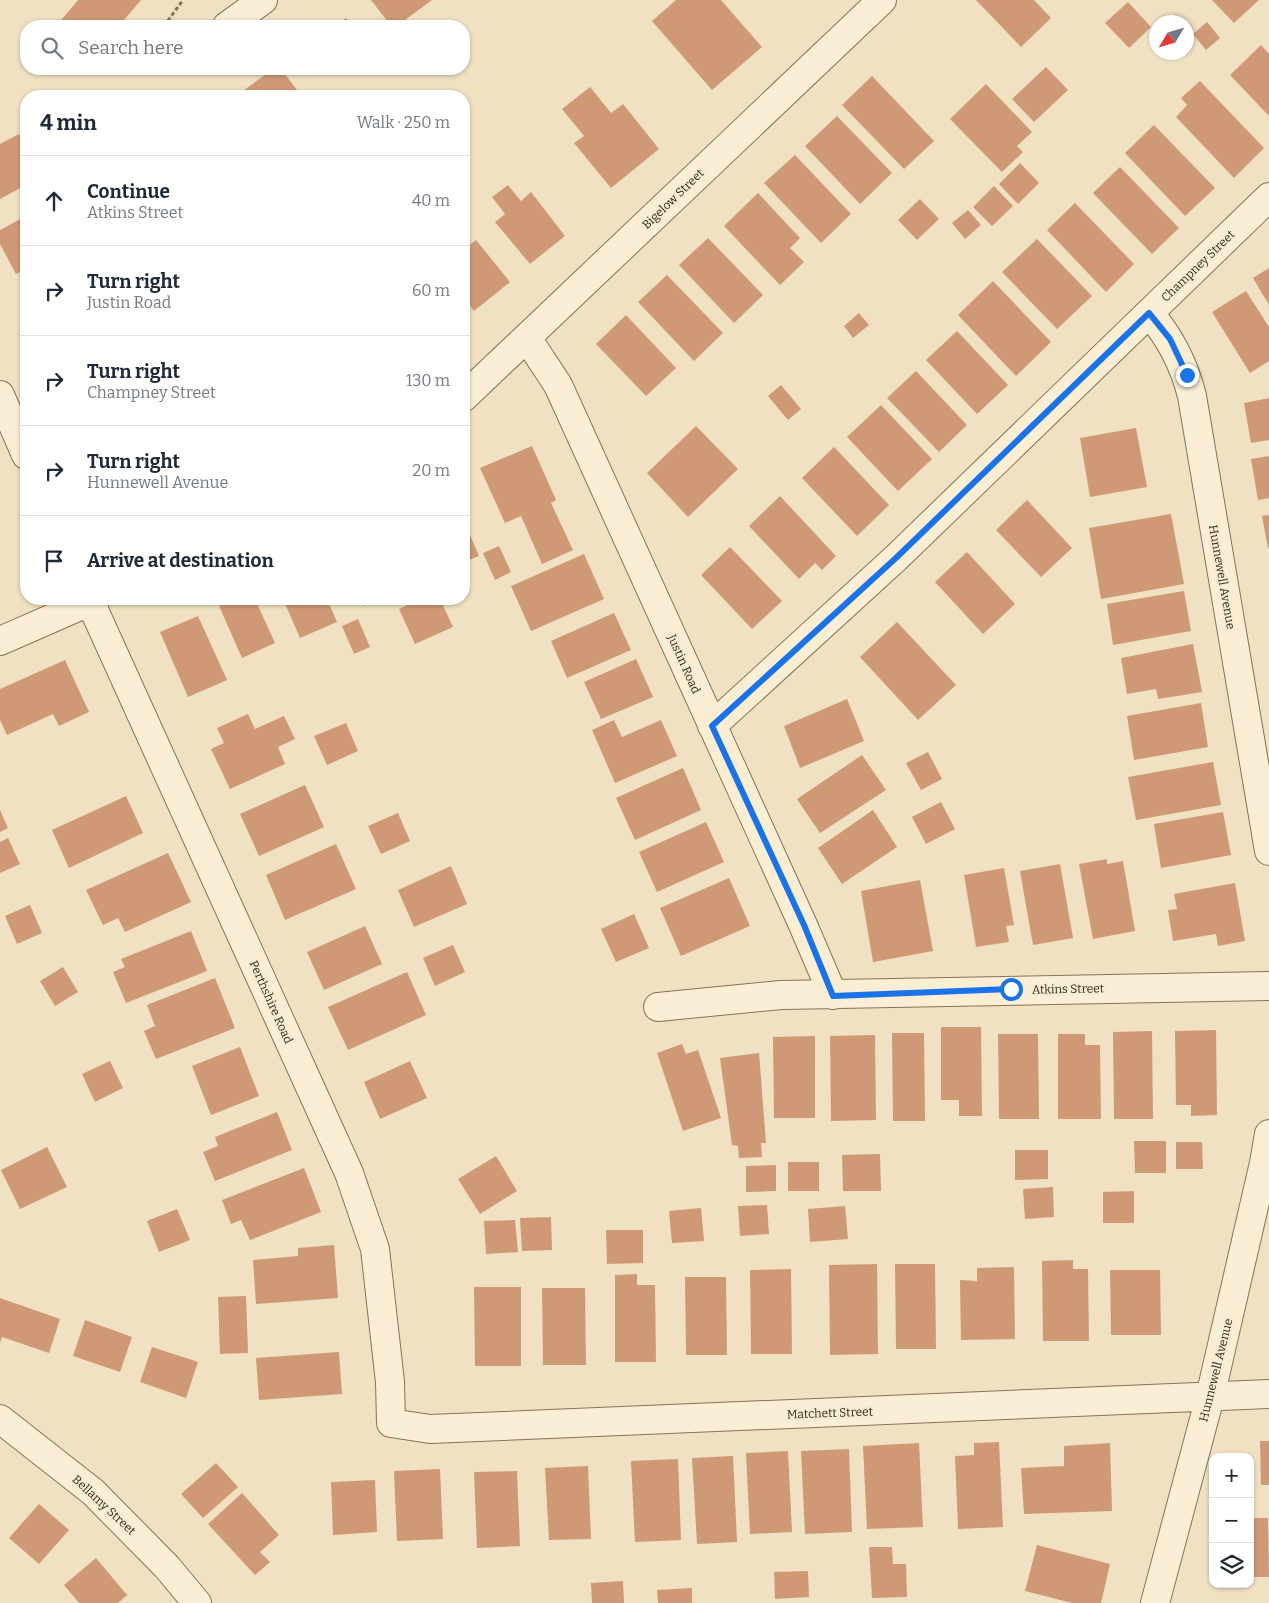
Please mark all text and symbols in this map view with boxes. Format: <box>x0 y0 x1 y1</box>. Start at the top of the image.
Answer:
north arrow <box>1149 15 1194 60</box>
search box <box>20 20 470 75</box>
icon: search <box>38 34 66 62</box>
text: Search here <box>78 36 183 59</box>
text: 4 min <box>40 110 97 136</box>
text: Walk · 250 m <box>357 113 450 132</box>
street label: Bigelow Street <box>639 166 707 232</box>
text: Continue <box>87 180 170 203</box>
icon: ahead <box>40 187 68 215</box>
text: 40 m <box>412 191 450 210</box>
text: Atkins Street <box>87 203 183 222</box>
street label: Champney Street <box>1158 227 1238 305</box>
text: Turn right <box>87 270 180 293</box>
icon: right <box>40 277 68 305</box>
text: 60 m <box>412 281 450 300</box>
text: Justin Road <box>87 293 171 312</box>
text: Turn right <box>87 360 180 383</box>
route end <box>1176 364 1199 387</box>
icon: right <box>40 367 68 395</box>
text: 130 m <box>406 371 450 390</box>
text: Champney Street <box>87 383 216 402</box>
text: Turn right <box>87 450 180 473</box>
icon: right <box>40 457 68 485</box>
text: 20 m <box>413 461 450 480</box>
text: Hunnewell Avenue <box>87 473 228 492</box>
street label: Hunnewell Avenue <box>1206 524 1238 630</box>
icon: arrive <box>40 547 68 575</box>
text: Arrive at destination <box>87 549 274 572</box>
street label: Justin Road <box>664 631 703 696</box>
street label: Perthshire Road <box>246 958 296 1046</box>
route start <box>1000 978 1023 1001</box>
street label: Atkins Street <box>1032 981 1105 997</box>
street label: Hunnewell Avenue <box>1196 1317 1236 1423</box>
street label: Matchett Street <box>787 1404 874 1421</box>
map controls <box>1209 1453 1254 1588</box>
button: + <box>1209 1453 1254 1498</box>
street label: Bellamy Street <box>70 1472 139 1538</box>
button: − <box>1209 1498 1254 1543</box>
button: layers <box>1209 1543 1254 1588</box>

